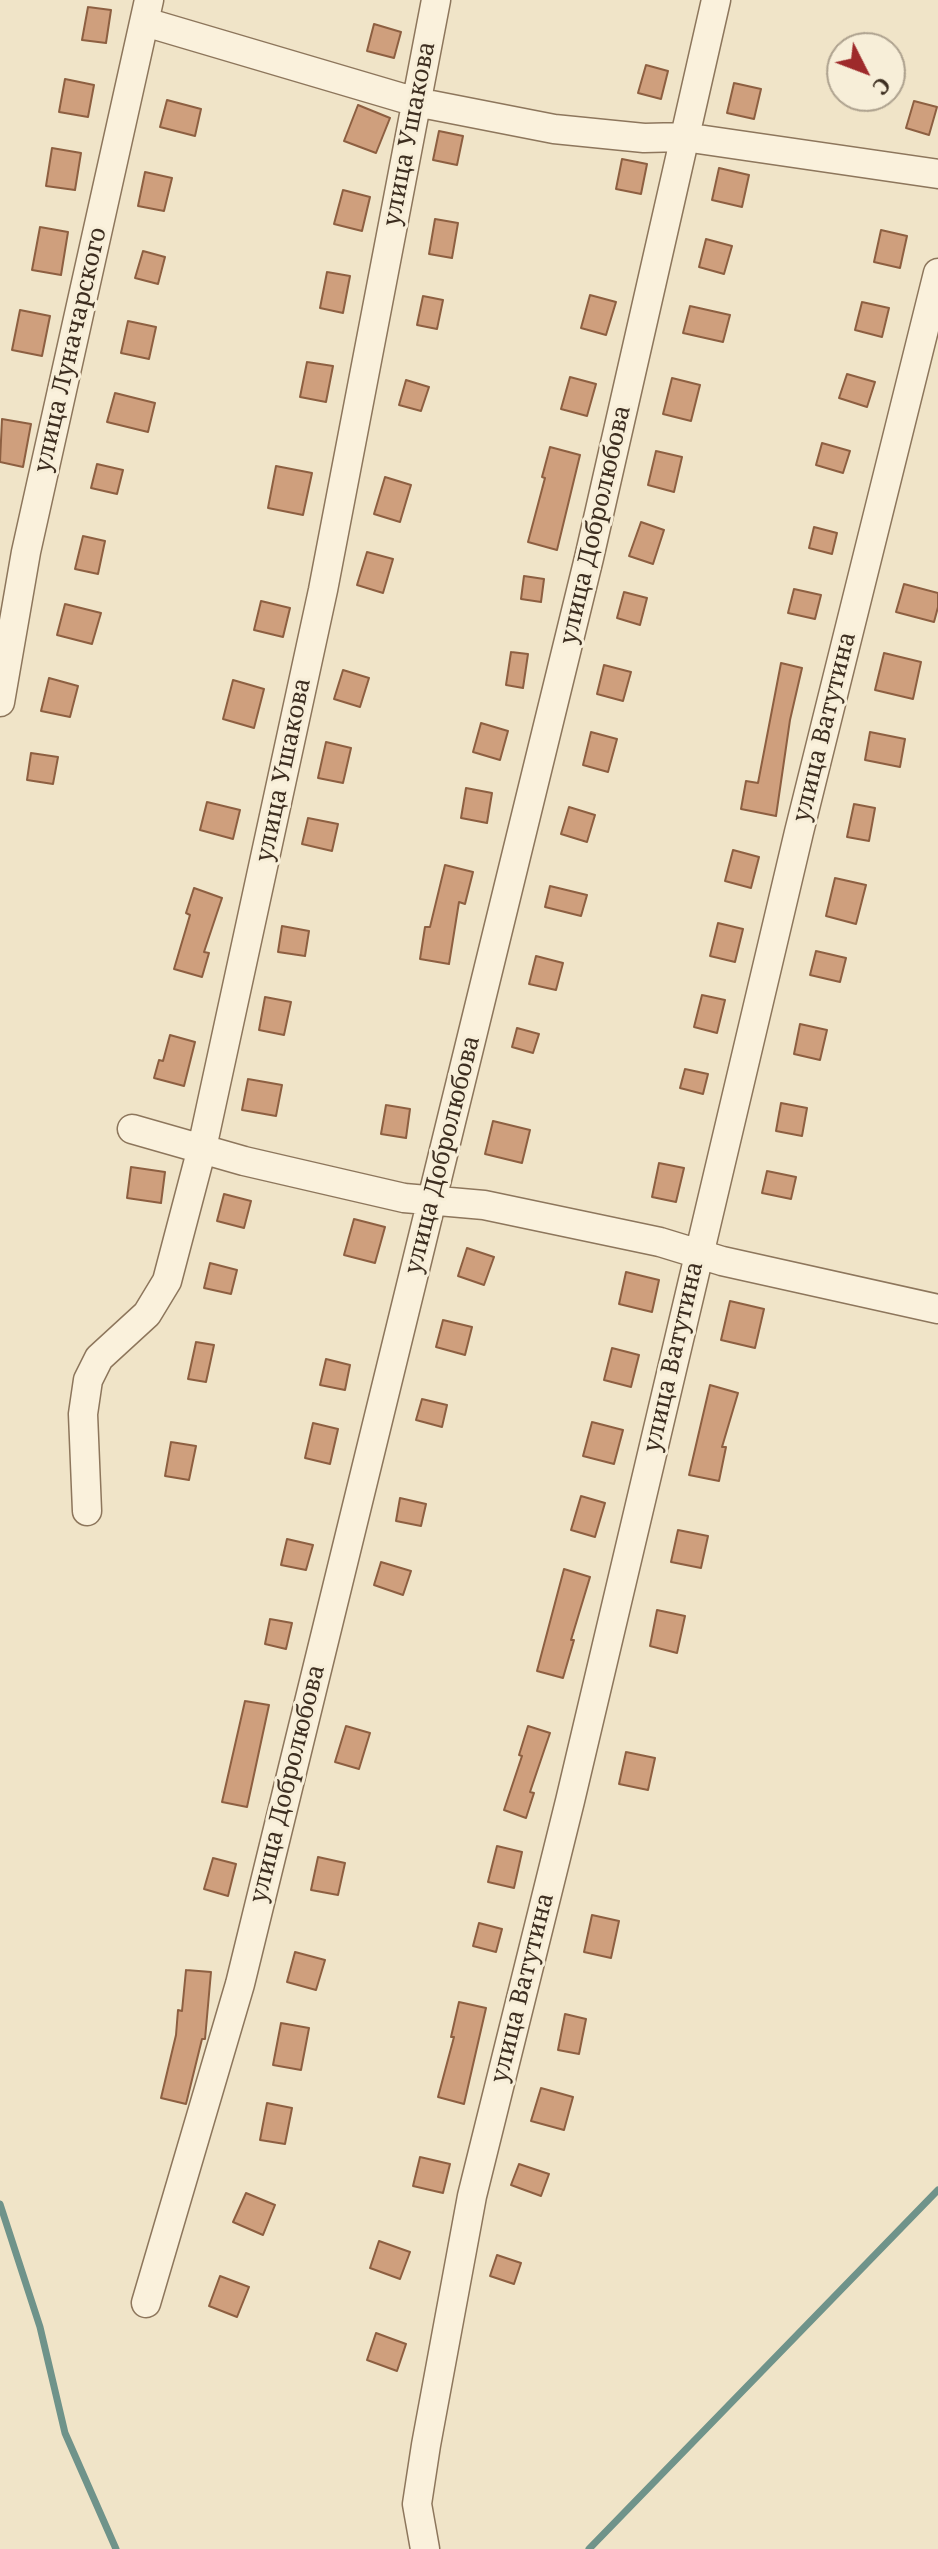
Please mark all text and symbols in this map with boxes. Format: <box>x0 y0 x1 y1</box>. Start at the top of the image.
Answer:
north arrow <box>826 32 906 112</box>
street label: улица Ушакова <box>378 39 442 229</box>
text: С <box>866 71 898 102</box>
street label: улица Луначарского <box>29 225 113 475</box>
street label: улица Добролюбова <box>554 403 638 647</box>
street label: улица Ватутина <box>787 629 863 825</box>
street label: улица Ушакова <box>250 675 318 865</box>
street label: улица Добролюбова <box>399 1033 487 1277</box>
street label: улица Ватутина <box>638 1259 710 1455</box>
street label: улица Добролюбова <box>244 1662 332 1906</box>
street label: улица Ватутина <box>485 1890 561 2086</box>

